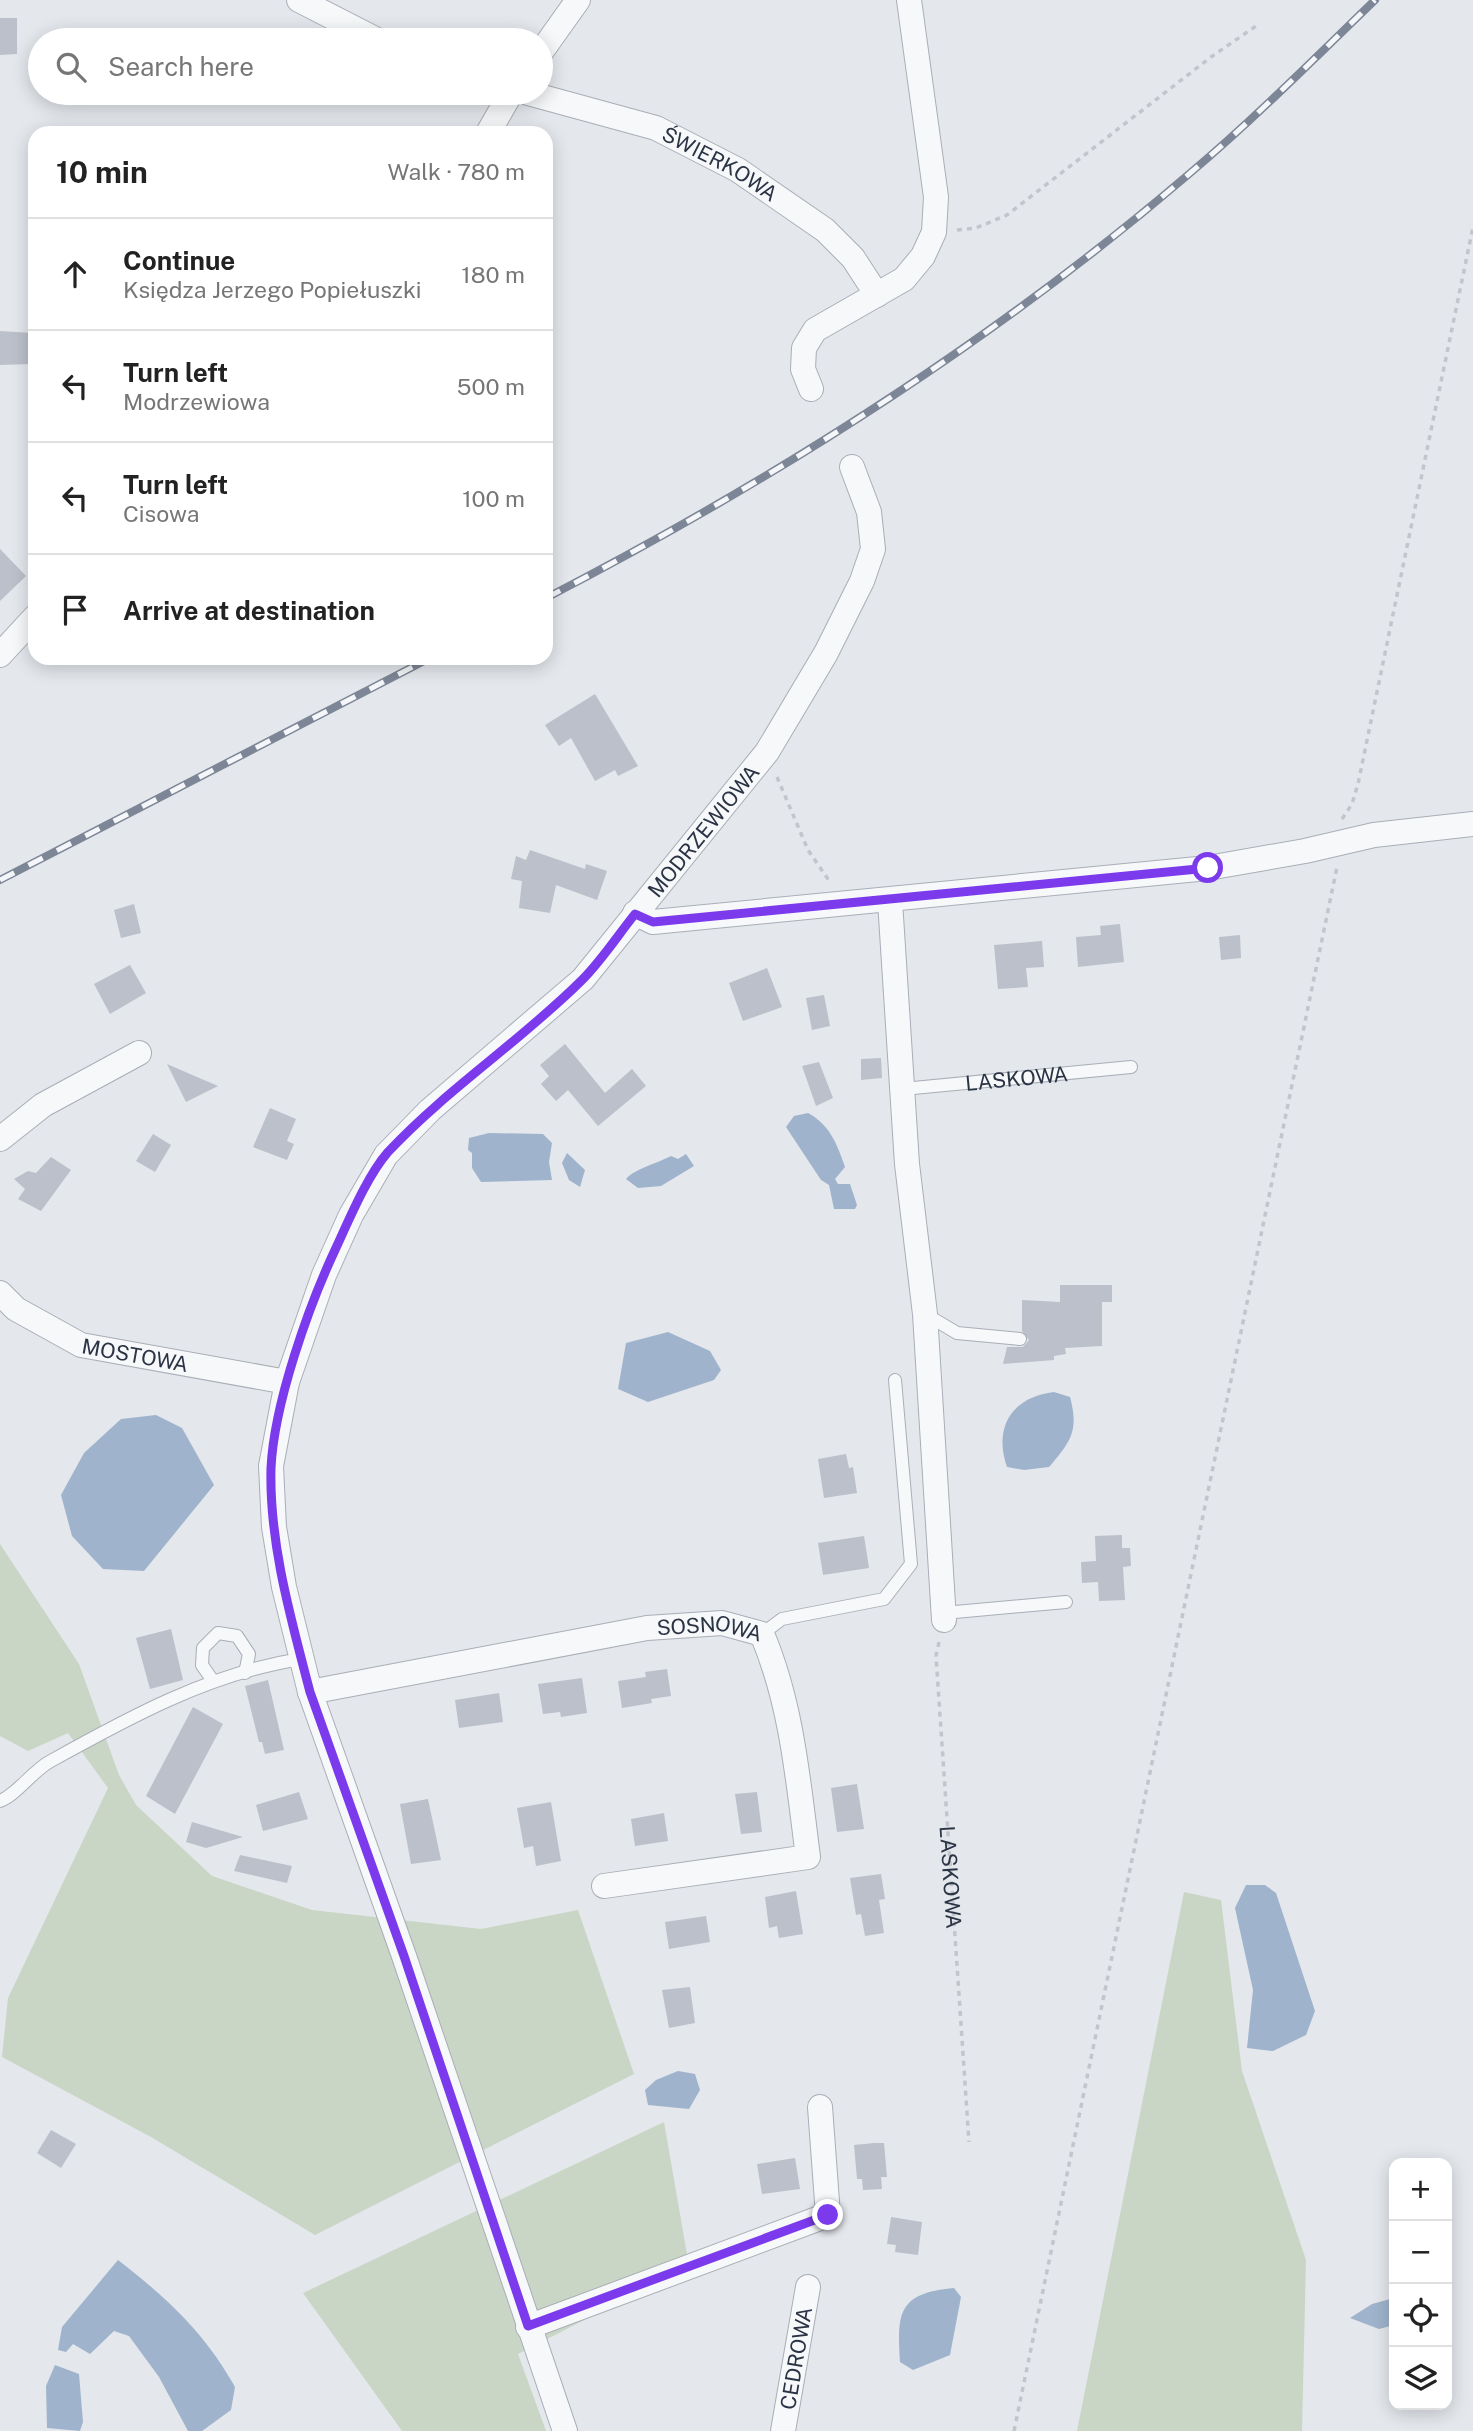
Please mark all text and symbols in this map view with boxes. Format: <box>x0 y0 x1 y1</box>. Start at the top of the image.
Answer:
search box <box>28 28 553 105</box>
icon: search <box>52 48 90 86</box>
text: Search here <box>108 51 254 82</box>
street label: ŚWIERKOWA <box>658 121 783 206</box>
text: 10 min <box>56 154 148 190</box>
text: Walk · 780 m <box>388 158 525 185</box>
text: Continue <box>123 245 235 276</box>
icon: ahead <box>56 255 94 293</box>
text: 180 m <box>461 261 525 288</box>
text: Księdza Jerzego Popiełuszki <box>123 276 422 303</box>
text: Turn left <box>123 357 228 388</box>
icon: left <box>56 367 94 405</box>
text: 500 m <box>457 373 525 400</box>
text: Modrzewiowa <box>123 388 270 415</box>
text: Turn left <box>123 469 228 500</box>
icon: left <box>56 479 94 517</box>
text: 100 m <box>462 485 525 512</box>
text: Cisowa <box>123 500 199 527</box>
icon: arrive <box>56 591 94 629</box>
text: Arrive at destination <box>123 595 375 626</box>
street label: MODRZEWIOWA <box>642 760 764 902</box>
route start <box>1192 852 1223 883</box>
street label: LASKOWA <box>964 1061 1069 1095</box>
street label: MOSTOWA <box>80 1333 190 1377</box>
street label: SOSNOWA <box>656 1609 765 1646</box>
street label: LASKOWA <box>935 1825 967 1930</box>
map controls <box>1389 2158 1452 2410</box>
button: + <box>1389 2158 1452 2221</box>
route end <box>812 2199 843 2230</box>
button: − <box>1389 2221 1452 2284</box>
button: locate <box>1389 2284 1452 2347</box>
street label: CEDROWA <box>774 2305 817 2411</box>
button: layers <box>1389 2347 1452 2410</box>

